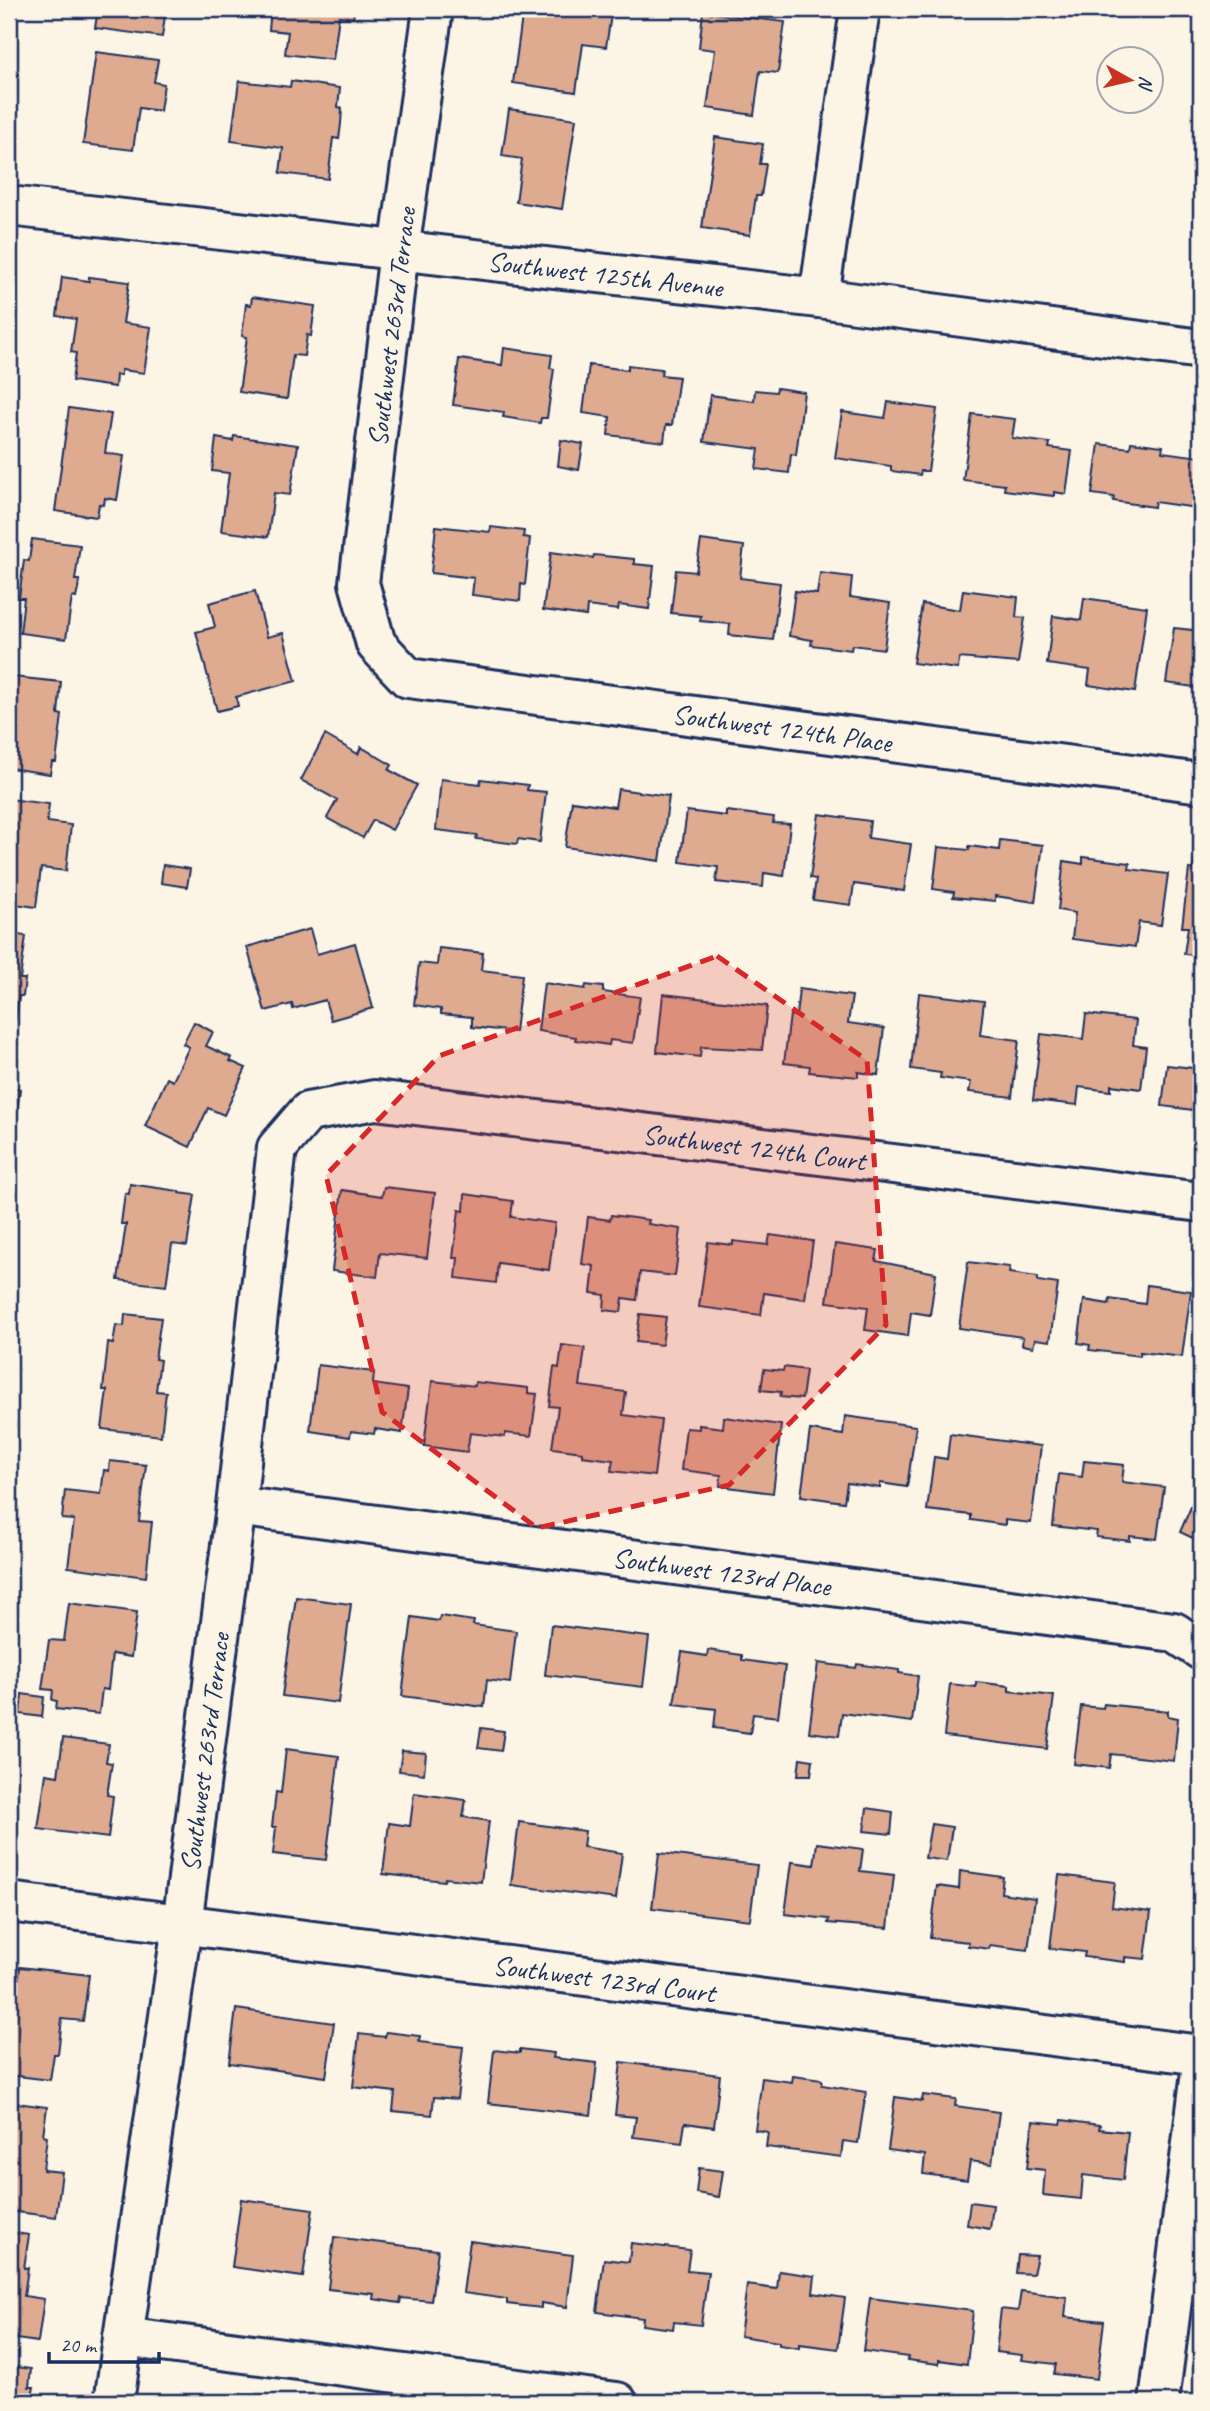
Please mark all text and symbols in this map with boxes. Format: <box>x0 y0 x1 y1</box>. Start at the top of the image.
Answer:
north arrow <box>1094 46 1164 116</box>
text: N <box>1133 75 1159 93</box>
street label: Southwest 263rd Terrace <box>359 204 424 448</box>
street label: Southwest 125th Avenue <box>486 244 726 305</box>
street label: Southwest 124th Place <box>670 696 895 760</box>
street label: Southwest 124th Court <box>640 1116 870 1179</box>
street label: Southwest 123rd Place <box>610 1540 835 1604</box>
street label: Southwest 263rd Terrace <box>172 1629 238 1874</box>
street label: Southwest 123rd Court <box>491 1947 720 2011</box>
scale bar <box>49 2320 159 2364</box>
text: 20 m <box>60 2332 98 2358</box>

